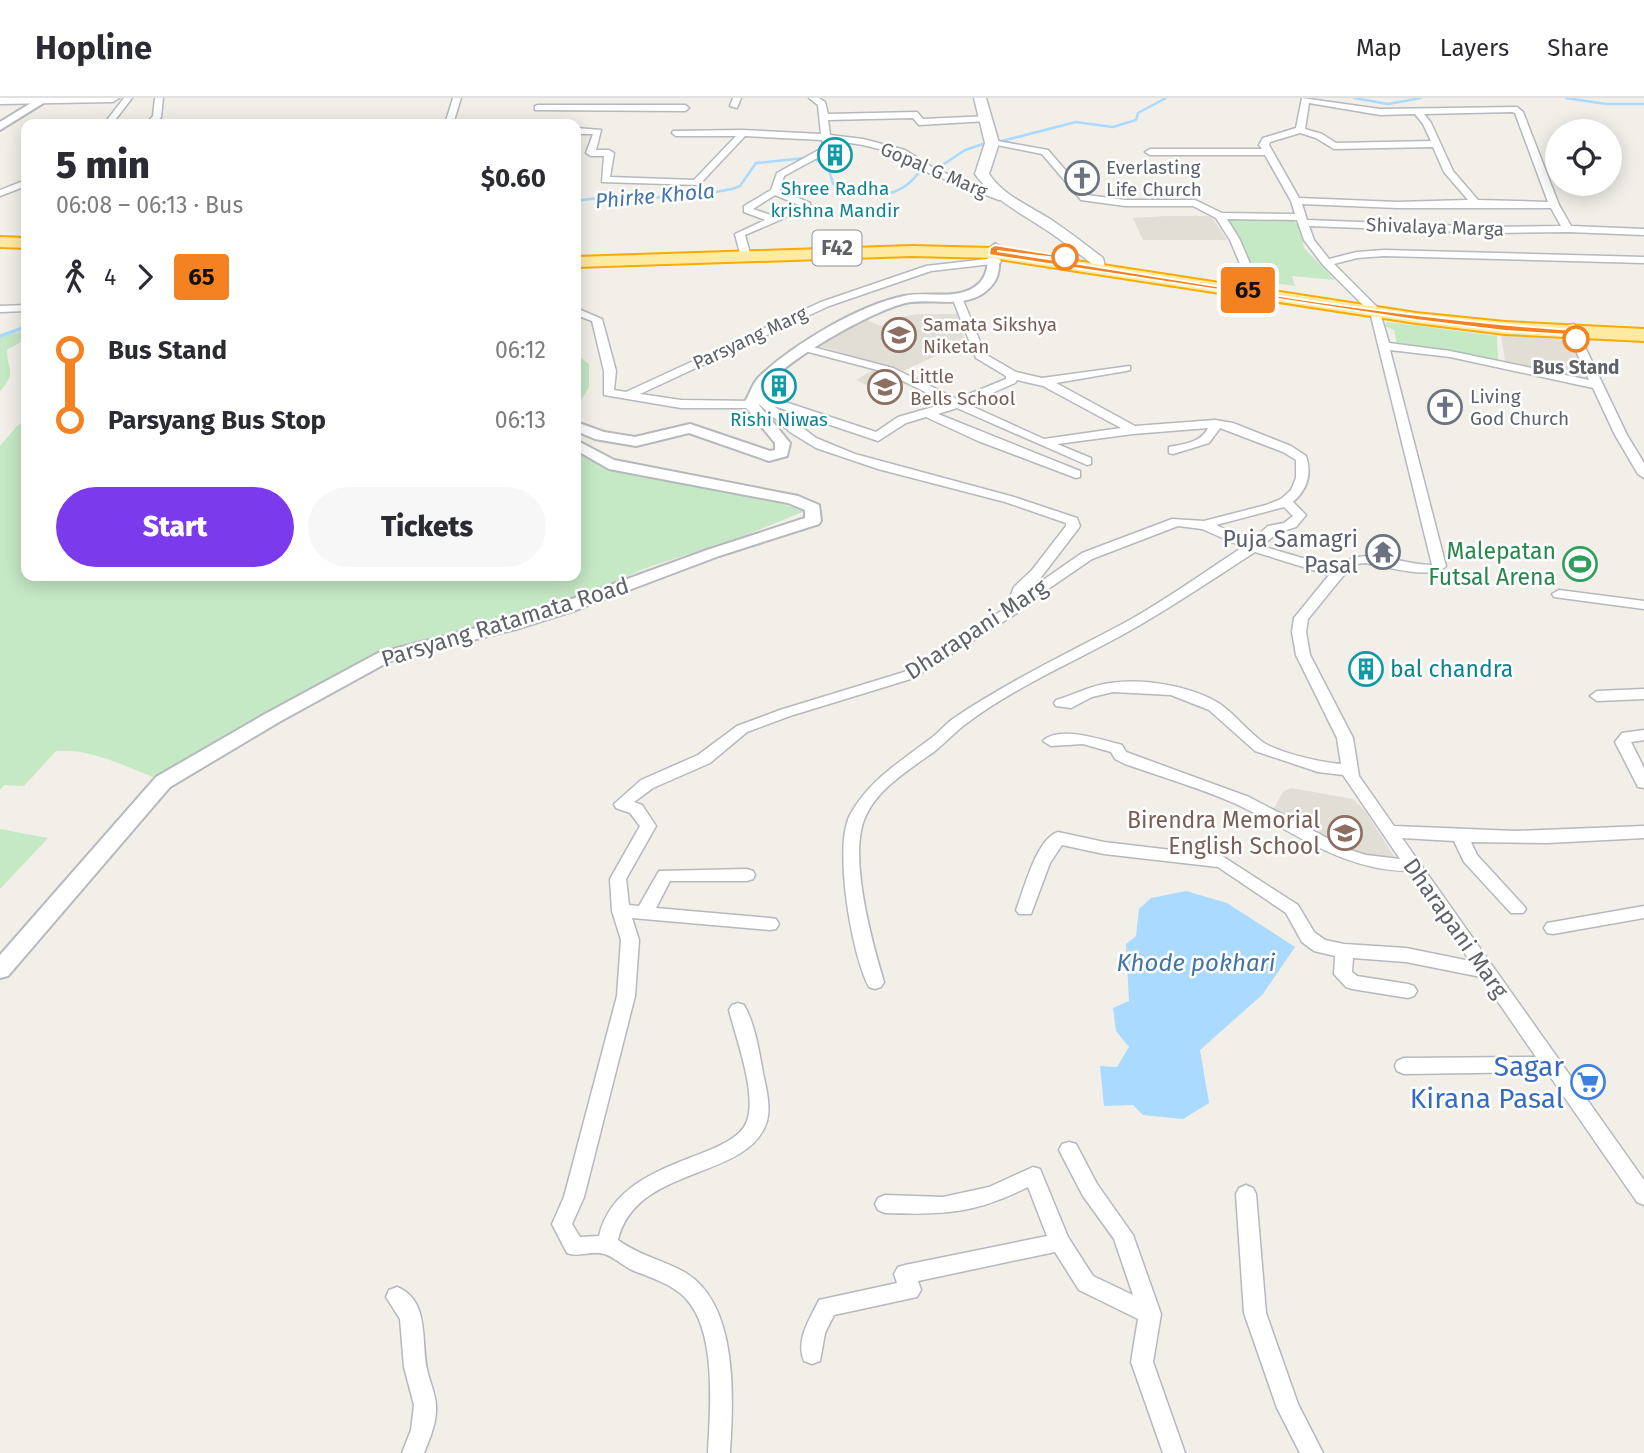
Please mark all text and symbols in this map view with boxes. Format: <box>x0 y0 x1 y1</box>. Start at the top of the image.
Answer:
text: Hopline <box>35 28 152 68</box>
text: Map <box>1356 34 1402 62</box>
text: Layers <box>1440 34 1509 62</box>
text: Share <box>1547 34 1609 62</box>
map controls <box>1545 119 1622 196</box>
button: locate <box>1545 119 1622 196</box>
building icon: Shree Radha krishna Mandir <box>816 136 854 174</box>
street label: Gopal G Marg <box>877 137 991 203</box>
text: 5 min <box>56 142 150 188</box>
place label: Everlasting Life Church <box>1106 156 1202 201</box>
church icon: Everlasting Life Church <box>1063 159 1101 197</box>
text: $0.60 <box>481 163 546 194</box>
place label: Shree Radha krishna Mandir <box>770 177 900 222</box>
water label: Phirke Khola <box>594 178 716 214</box>
text: 06:08 – 06:13 · Bus <box>56 191 243 219</box>
street label: Shivalaya Marga <box>1366 213 1504 241</box>
road number: F42 <box>812 230 862 266</box>
unlabelled marker <box>1052 244 1078 270</box>
icon: walk <box>56 258 94 296</box>
icon: forward <box>126 258 164 296</box>
text: 4 <box>104 263 116 291</box>
text: 65 <box>188 263 215 291</box>
line badge: 65 <box>1216 267 1280 313</box>
text: 65 <box>1235 276 1261 304</box>
street label: Parsyang Marg <box>689 301 811 374</box>
place label: Samata Sikshya Niketan <box>923 313 1057 358</box>
school or university icon: Samata Sikshya Niketan <box>880 316 918 354</box>
marker: Bus Stand <box>1563 326 1589 352</box>
text: Bus Stand <box>108 335 227 366</box>
text: 06:12 <box>495 336 546 364</box>
place label: Bus Stand <box>1532 356 1620 379</box>
place label: Little Bells School <box>910 365 1016 410</box>
building icon: Rishi Niwas <box>760 367 798 405</box>
school or university icon: Little Bells School <box>866 368 904 406</box>
place label: Living God Church <box>1470 385 1569 430</box>
church icon: Living God Church <box>1426 388 1464 426</box>
text: Parsyang Bus Stop <box>108 405 326 436</box>
text: 06:13 <box>495 406 546 434</box>
place label: Rishi Niwas <box>730 408 828 431</box>
button: Start <box>56 487 294 567</box>
button: Tickets <box>308 487 546 567</box>
place label: Puja Samagri Pasal <box>1222 525 1358 579</box>
temple icon: Puja Samagri Pasal <box>1364 533 1402 571</box>
place label: Malepatan Futsal Arena <box>1428 537 1556 591</box>
sports icon: Malepatan Futsal Arena <box>1561 545 1599 583</box>
street label: Parsyang Ratamata Road <box>378 571 632 673</box>
street label: Dharapani Marg <box>899 572 1053 685</box>
building icon: bal chandra <box>1347 650 1385 688</box>
place label: bal chandra <box>1390 655 1513 683</box>
place label: Birendra Memorial English School <box>1127 806 1320 860</box>
school or university icon: Birendra Memorial English School <box>1326 814 1364 852</box>
street label: Dharapani Marg <box>1397 853 1515 1003</box>
water label: Khode pokhari <box>1117 949 1276 977</box>
place label: Sagar Kirana Pasal <box>1410 1050 1564 1115</box>
supermarket icon: Sagar Kirana Pasal <box>1569 1063 1607 1101</box>

